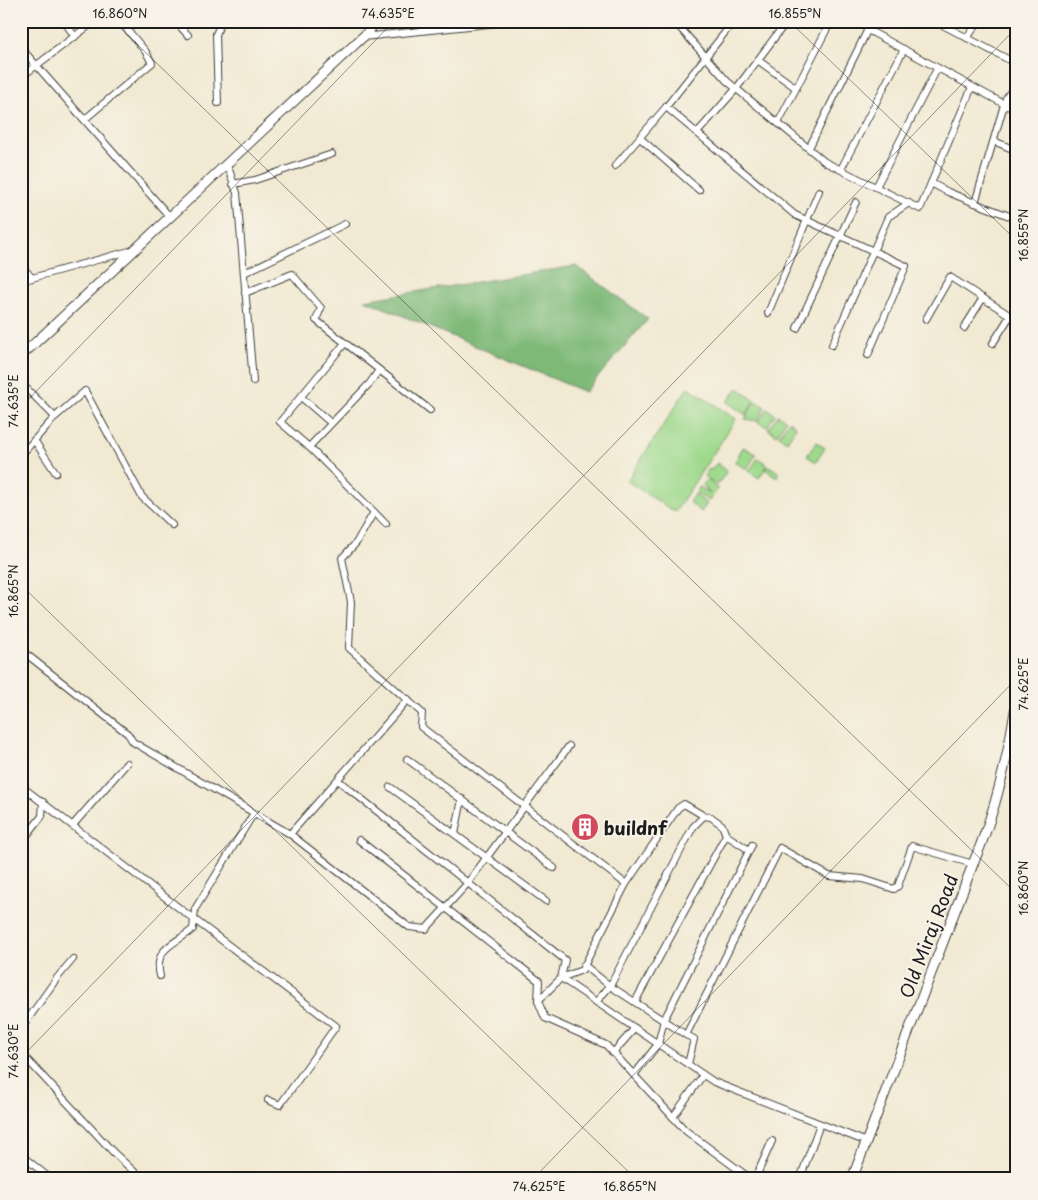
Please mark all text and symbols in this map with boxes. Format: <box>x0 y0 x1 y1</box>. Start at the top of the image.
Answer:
text: 16.860°N <box>93 4 147 22</box>
text: 74.635°E <box>361 4 415 22</box>
text: 16.855°N <box>769 4 821 22</box>
text: 16.855°N <box>1014 209 1032 261</box>
text: 74.635°E <box>4 374 22 428</box>
text: 16.865°N <box>4 564 22 618</box>
text: 74.625°E <box>1014 657 1032 711</box>
building icon: buildnf <box>570 812 600 842</box>
place label: buildnf <box>604 814 668 841</box>
text: 16.860°N <box>1014 861 1032 915</box>
street label: Old Miraj Road <box>892 870 964 1002</box>
text: 74.630°E <box>4 1024 22 1078</box>
text: 74.625°E <box>512 1177 566 1195</box>
text: 16.865°N <box>603 1177 657 1195</box>

